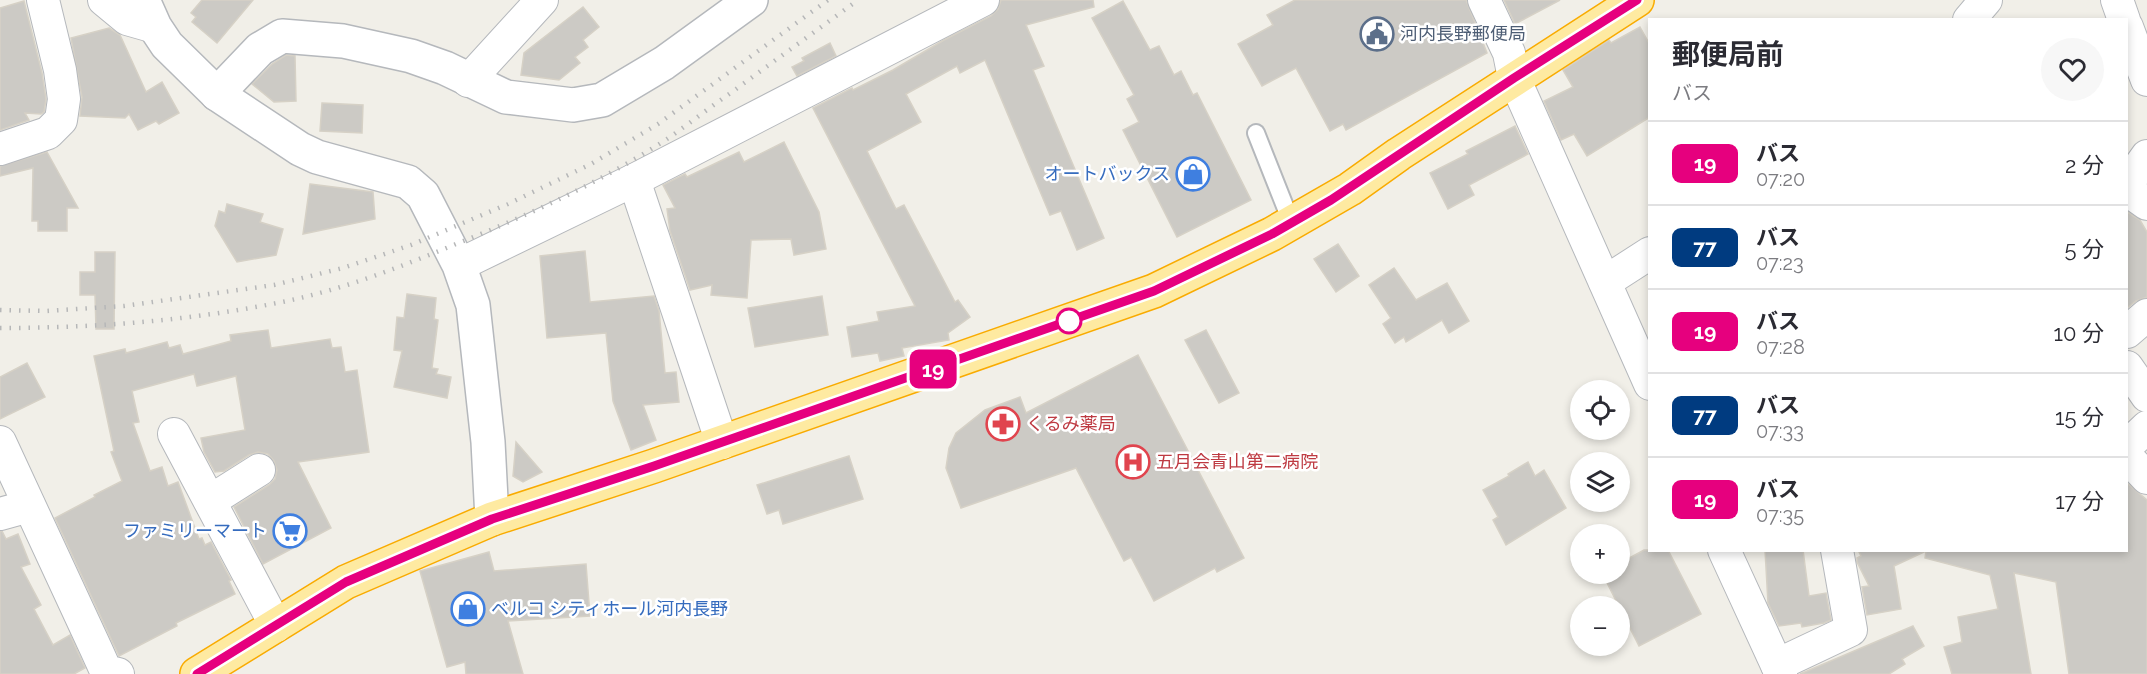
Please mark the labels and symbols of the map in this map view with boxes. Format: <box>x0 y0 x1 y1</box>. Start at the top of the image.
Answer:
public building icon: 河内長野郵便局 <box>1359 16 1395 52</box>
place label: 河内長野郵便局 <box>1400 23 1526 44</box>
shop icon: オートバックス <box>1175 156 1211 192</box>
place label: オートバックス <box>1045 163 1170 184</box>
unlabelled marker <box>1056 308 1082 334</box>
line badge: 19 <box>906 350 960 388</box>
pharmacy icon: くるみ薬局 <box>985 406 1021 442</box>
place label: くるみ薬局 <box>1026 413 1116 434</box>
hospital icon: 五月会青山第二病院 <box>1115 444 1151 480</box>
place label: 五月会青山第二病院 <box>1156 451 1318 472</box>
supermarket icon: ファミリーマート <box>272 513 308 549</box>
place label: ファミリーマート <box>123 520 267 541</box>
shop icon: ベルコ シティホール河内長野 <box>450 591 486 627</box>
place label: ベルコ シティホール河内長野 <box>491 598 728 619</box>

